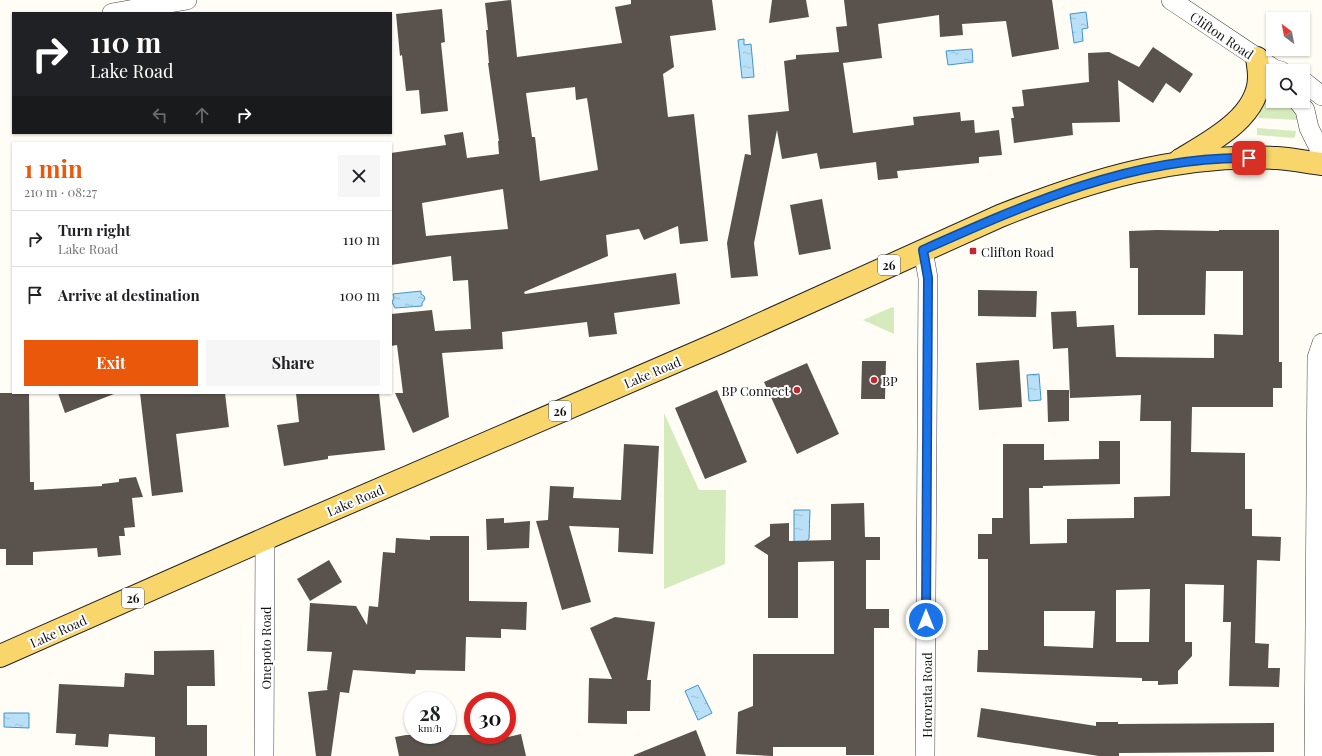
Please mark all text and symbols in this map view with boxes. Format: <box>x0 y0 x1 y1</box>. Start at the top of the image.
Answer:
street label: Clifton Road <box>1187 8 1257 63</box>
north arrow <box>1266 12 1310 56</box>
map controls <box>1266 12 1310 108</box>
text: 110 m <box>90 23 161 60</box>
icon: right <box>24 28 76 80</box>
text: Lake Road <box>90 59 173 83</box>
button: search <box>1266 64 1310 108</box>
icon: left <box>149 104 171 126</box>
icon: ahead <box>191 104 213 126</box>
icon: right <box>233 104 255 126</box>
pin <box>1232 141 1266 175</box>
icon: arrive <box>1238 147 1260 169</box>
text: 1 min <box>24 152 83 184</box>
button: close <box>338 155 380 197</box>
text: 210 m · 08:27 <box>24 183 97 200</box>
text: Turn right <box>58 220 131 240</box>
icon: right <box>24 228 46 250</box>
text: 110 m <box>343 229 380 249</box>
text: Lake Road <box>58 240 118 257</box>
place label: Clifton Road <box>981 243 1055 260</box>
marker: Clifton Road <box>968 246 978 256</box>
road number: 26 <box>878 255 900 275</box>
icon: arrive <box>24 284 46 306</box>
text: Arrive at destination <box>58 285 200 305</box>
text: 100 m <box>339 285 380 305</box>
button: Exit <box>24 340 198 386</box>
button: Share <box>206 340 380 386</box>
street label: Lake Road <box>621 352 683 392</box>
place label: BP <box>882 372 898 389</box>
marker: BP <box>869 375 879 385</box>
place label: BP Connect <box>721 382 789 399</box>
marker: BP Connect <box>792 385 802 395</box>
road number: 26 <box>549 401 571 421</box>
street label: Lake Road <box>324 480 386 520</box>
road number: 26 <box>122 588 144 608</box>
position arrow <box>905 599 947 641</box>
street label: Onepoto Road <box>257 606 274 690</box>
street label: Lake Road <box>27 611 89 651</box>
street label: Hororata Road <box>918 652 935 738</box>
speed limit sign: 30 <box>464 692 516 744</box>
text: 28 <box>419 699 441 726</box>
text: km/h <box>418 721 442 735</box>

